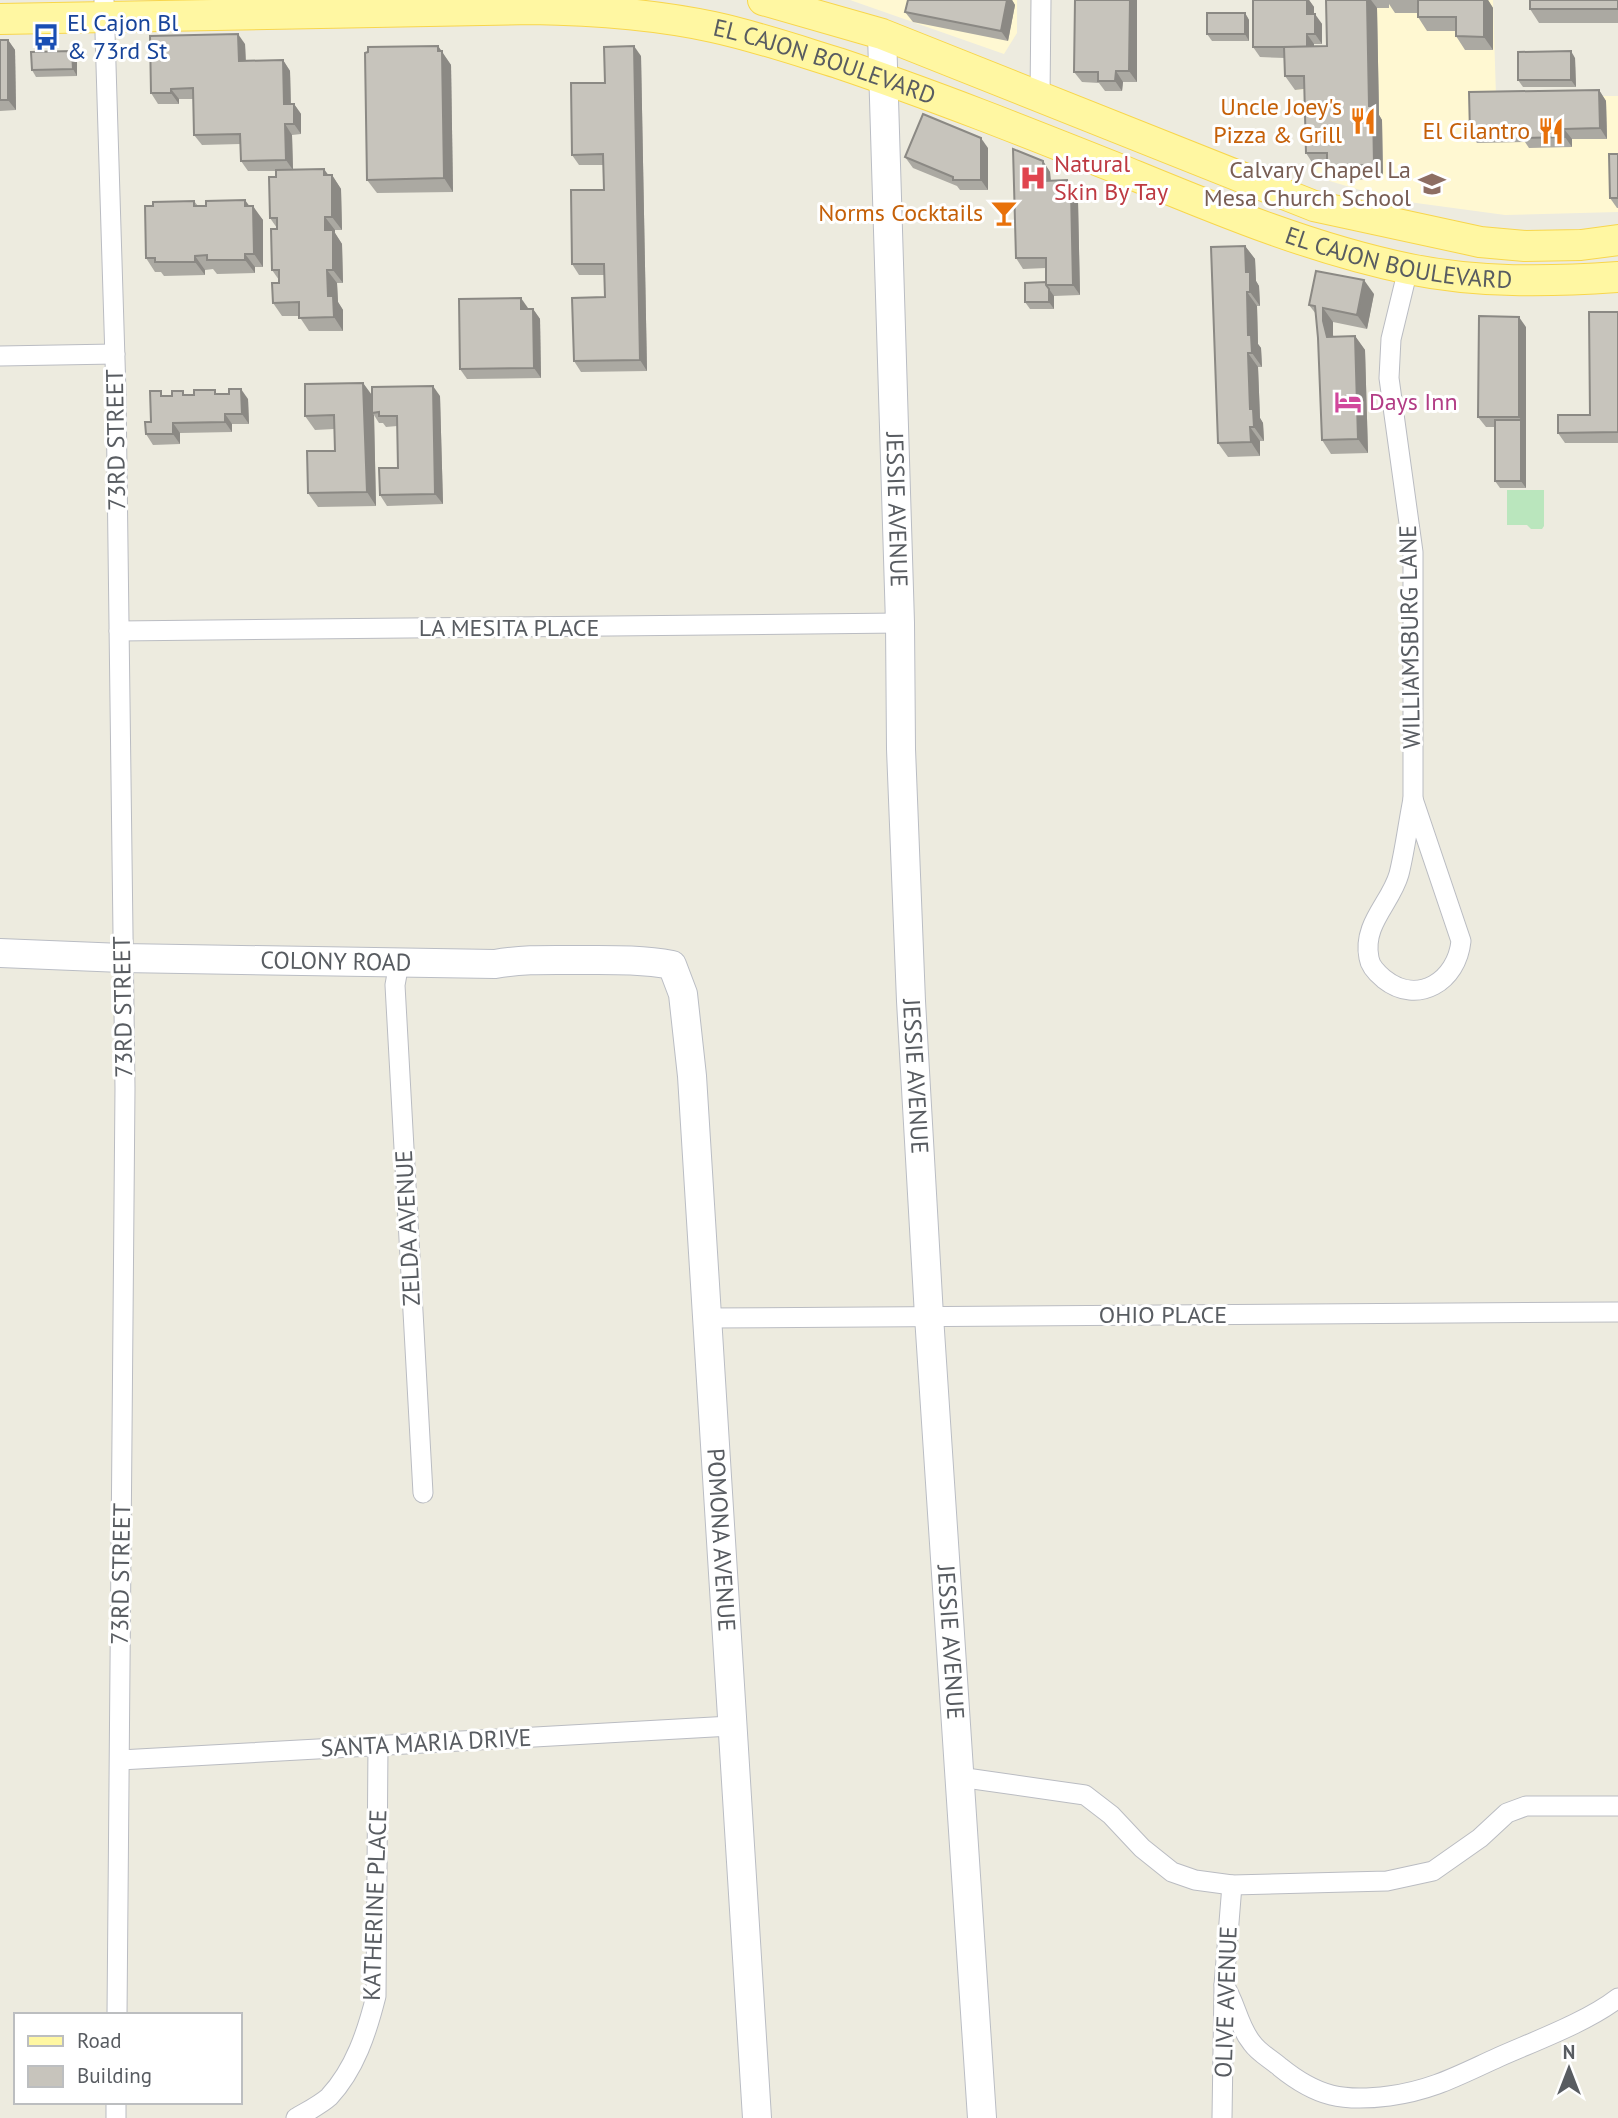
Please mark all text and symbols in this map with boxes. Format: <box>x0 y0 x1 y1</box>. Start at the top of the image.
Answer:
place label: El Cajon Bl & 73rd St <box>67 7 178 66</box>
street label: EL CAJON BOULEVARD <box>710 12 940 111</box>
bus stop icon: El Cajon Bl & 73rd St <box>31 22 61 52</box>
place label: Uncle Joey's Pizza & Grill <box>1213 91 1342 150</box>
restaurant icon: Uncle Joey's Pizza & Grill <box>1348 106 1378 136</box>
place label: El Cilantro <box>1422 115 1530 146</box>
restaurant icon: El Cilantro <box>1536 116 1566 146</box>
place label: Natural Skin By Tay <box>1054 148 1168 207</box>
place label: Calvary Chapel La Mesa Church School <box>1204 154 1411 213</box>
hospital icon: Natural Skin By Tay <box>1018 163 1048 193</box>
school or university icon: Calvary Chapel La Mesa Church School <box>1417 169 1447 199</box>
place label: Norms Cocktails <box>818 197 983 228</box>
bar icon: Norms Cocktails <box>989 198 1019 228</box>
street label: EL CAJON BOULEVARD <box>1281 219 1513 295</box>
street label: 73RD STREET <box>99 369 132 511</box>
place label: Days Inn <box>1369 386 1458 417</box>
hotel icon: Days Inn <box>1333 387 1363 417</box>
street label: JESSIE AVENUE <box>879 431 915 588</box>
street label: WILLIAMSBURG LANE <box>1392 525 1427 749</box>
street label: LA MESITA PLACE <box>419 612 599 643</box>
street label: 73RD STREET <box>106 936 139 1078</box>
street label: COLONY ROAD <box>260 944 412 978</box>
street label: JESSIE AVENUE <box>896 997 936 1155</box>
street label: ZELDA AVENUE <box>388 1149 427 1307</box>
street label: OHIO PLACE <box>1099 1299 1227 1330</box>
street label: POMONA AVENUE <box>700 1447 743 1633</box>
street label: 73RD STREET <box>104 1503 137 1645</box>
street label: JESSIE AVENUE <box>930 1563 972 1721</box>
street label: SANTA MARIA DRIVE <box>320 1721 532 1764</box>
street label: KATHERINE PLACE <box>356 1809 393 2001</box>
street label: OLIVE AVENUE <box>1207 1925 1244 2079</box>
legend <box>14 2013 242 2104</box>
text: Road <box>77 2027 121 2054</box>
north arrow <box>1534 2034 1604 2104</box>
text: N <box>1563 2040 1575 2064</box>
text: Building <box>77 2062 152 2089</box>

